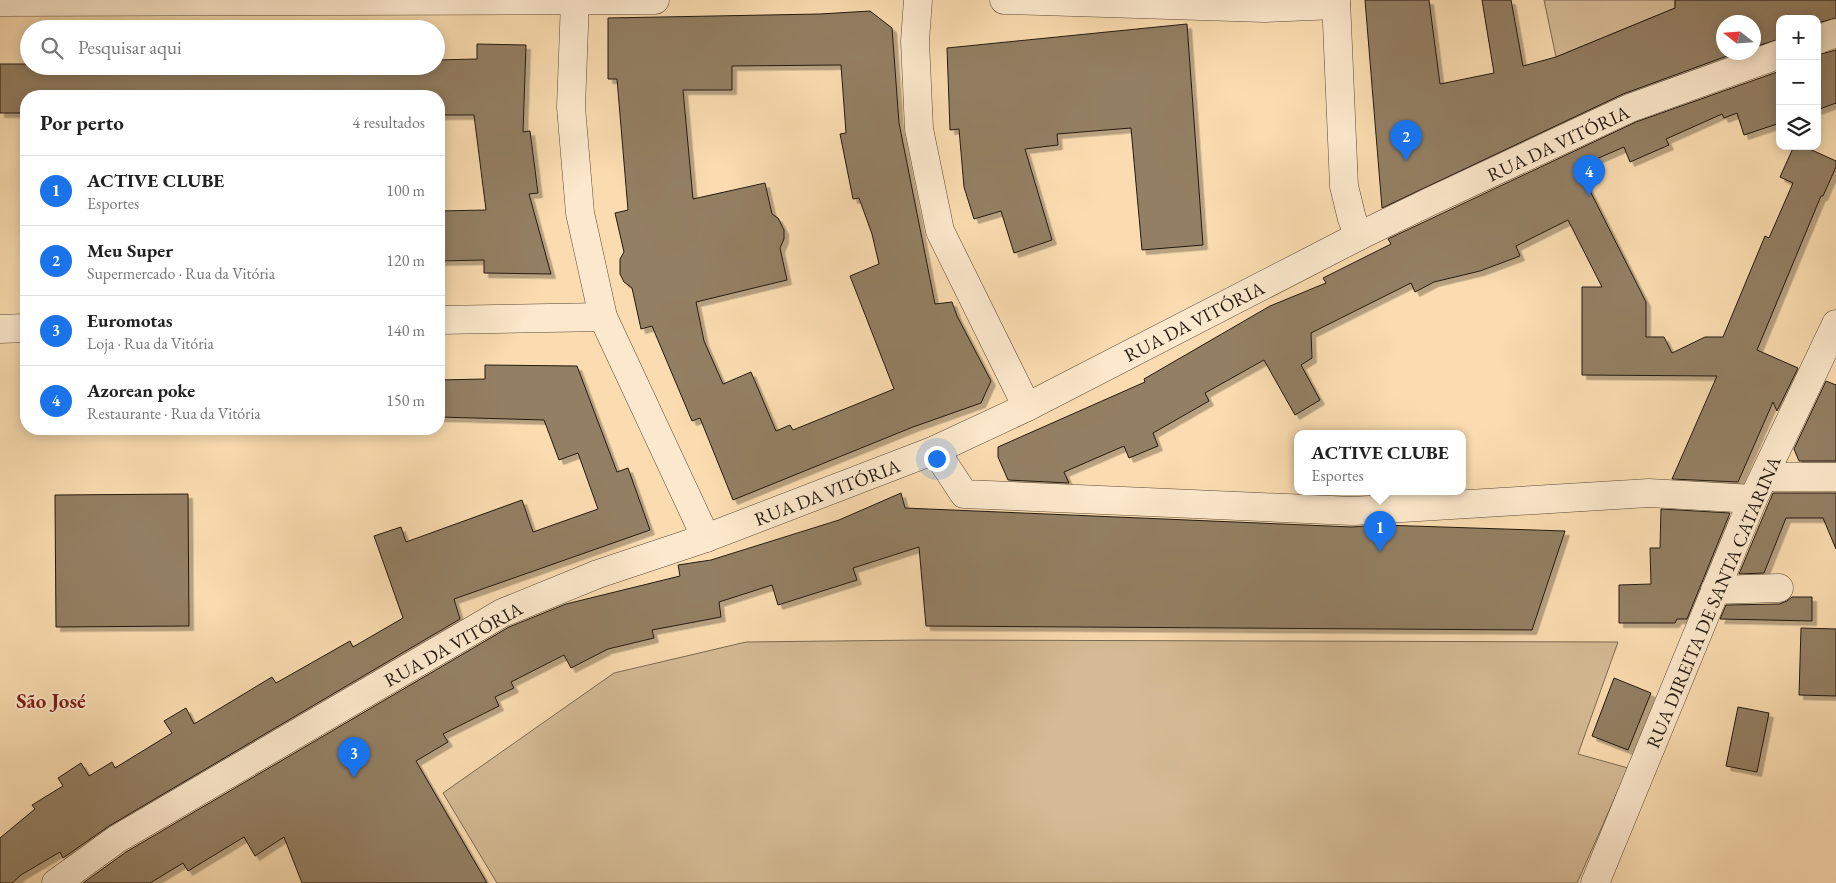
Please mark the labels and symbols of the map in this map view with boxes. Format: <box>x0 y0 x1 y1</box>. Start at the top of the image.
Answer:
north arrow <box>1716 15 1761 60</box>
street label: RUA DA VITÓRIA <box>1483 99 1634 187</box>
pin: 2 <box>1390 120 1422 161</box>
pin: 4 <box>1573 155 1605 196</box>
street label: RUA DA VITÓRIA <box>1120 275 1269 368</box>
your location <box>924 446 950 472</box>
street label: RUA DIREITA DE SANTA CATARINA <box>1640 451 1787 752</box>
street label: RUA DA VITÓRIA <box>751 453 905 532</box>
pin: 1 <box>1364 511 1396 552</box>
street label: RUA DA VITÓRIA <box>380 596 528 693</box>
district label: São José <box>16 687 86 714</box>
pin: 3 <box>338 737 370 778</box>

